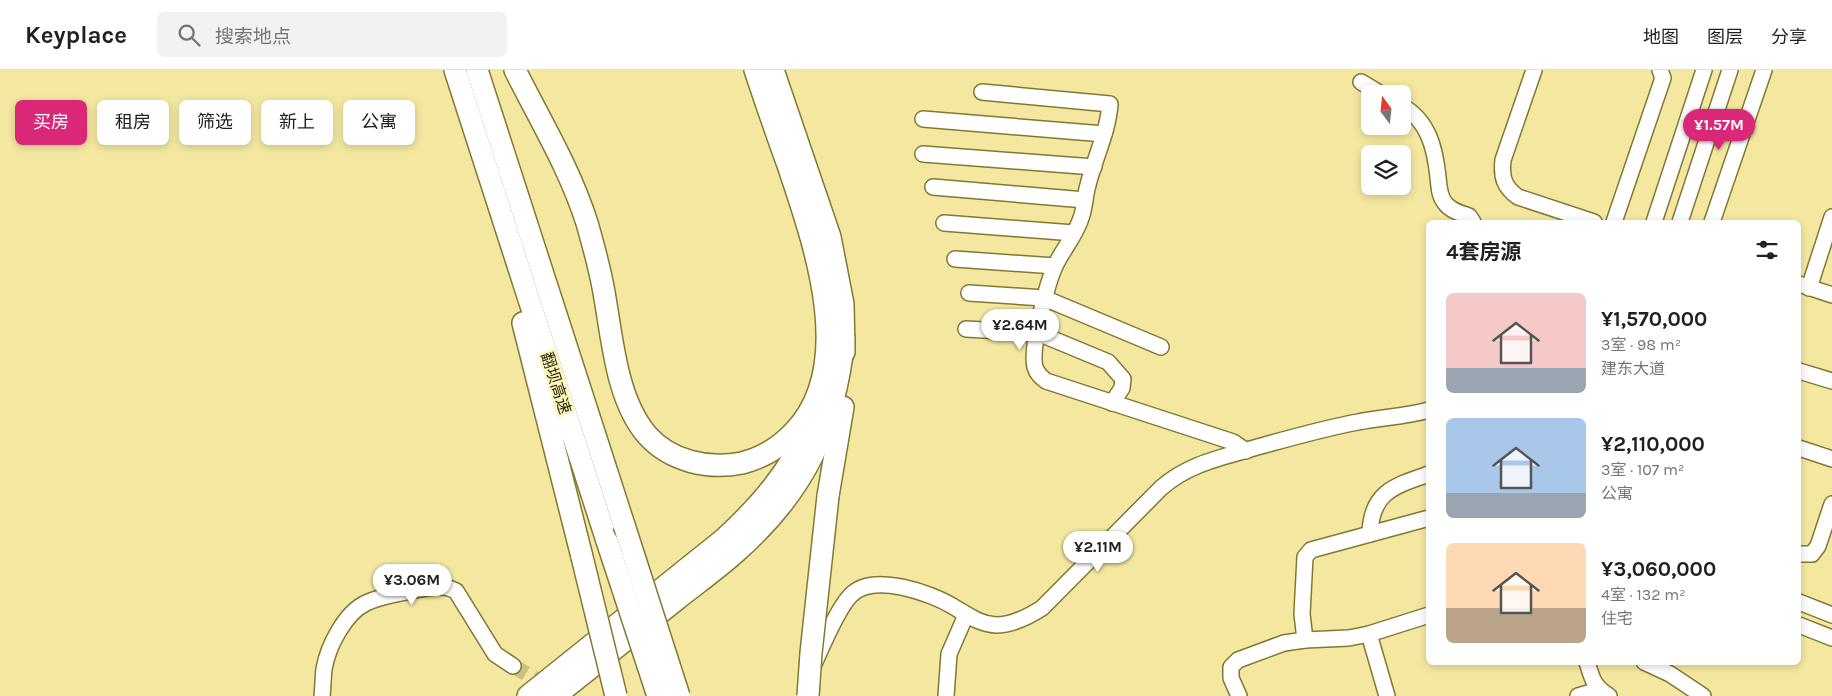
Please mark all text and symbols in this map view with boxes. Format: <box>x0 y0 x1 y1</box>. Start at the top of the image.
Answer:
search box <box>157 12 507 57</box>
text: Keyplace <box>25 21 127 49</box>
icon: search <box>175 21 203 49</box>
text: 搜索地点 <box>215 26 291 48</box>
text: 地图 <box>1643 26 1679 48</box>
text: 图层 <box>1707 26 1743 48</box>
text: 分享 <box>1771 26 1807 48</box>
north arrow <box>1361 85 1411 135</box>
map controls <box>1361 85 1411 195</box>
chip: 买房 <box>15 100 87 145</box>
chip: 租房 <box>97 100 169 145</box>
chip: 筛选 <box>179 100 251 145</box>
chip: 新上 <box>261 100 333 145</box>
chip: 公寓 <box>343 100 415 145</box>
pin: ¥1.57M <box>1678 108 1760 151</box>
text: ¥1.57M <box>1694 115 1744 134</box>
button: layers <box>1361 145 1411 195</box>
icon: filters <box>1753 236 1781 264</box>
text: 4套房源 <box>1446 240 1522 264</box>
text: ¥1,570,000 <box>1601 307 1707 331</box>
pin: ¥2.64M <box>979 308 1061 351</box>
icon: home <box>1486 313 1546 373</box>
text: ¥2.64M <box>992 315 1048 334</box>
text: 3室 · 98 m² <box>1601 335 1681 354</box>
street label: 翻坝高速 <box>537 350 575 416</box>
text: 建东大道 <box>1601 359 1665 378</box>
text: ¥2,110,000 <box>1601 432 1705 456</box>
icon: home <box>1486 438 1546 498</box>
text: 3室 · 107 m² <box>1601 460 1684 479</box>
text: 公寓 <box>1601 484 1633 503</box>
pin: ¥2.11M <box>1057 530 1139 573</box>
text: ¥2.11M <box>1074 537 1122 556</box>
text: ¥3,060,000 <box>1601 557 1716 581</box>
icon: home <box>1486 563 1546 623</box>
pin: ¥3.06M <box>371 564 453 606</box>
text: ¥3.06M <box>384 570 440 589</box>
text: 4室 · 132 m² <box>1601 585 1686 604</box>
text: 住宅 <box>1601 609 1633 628</box>

